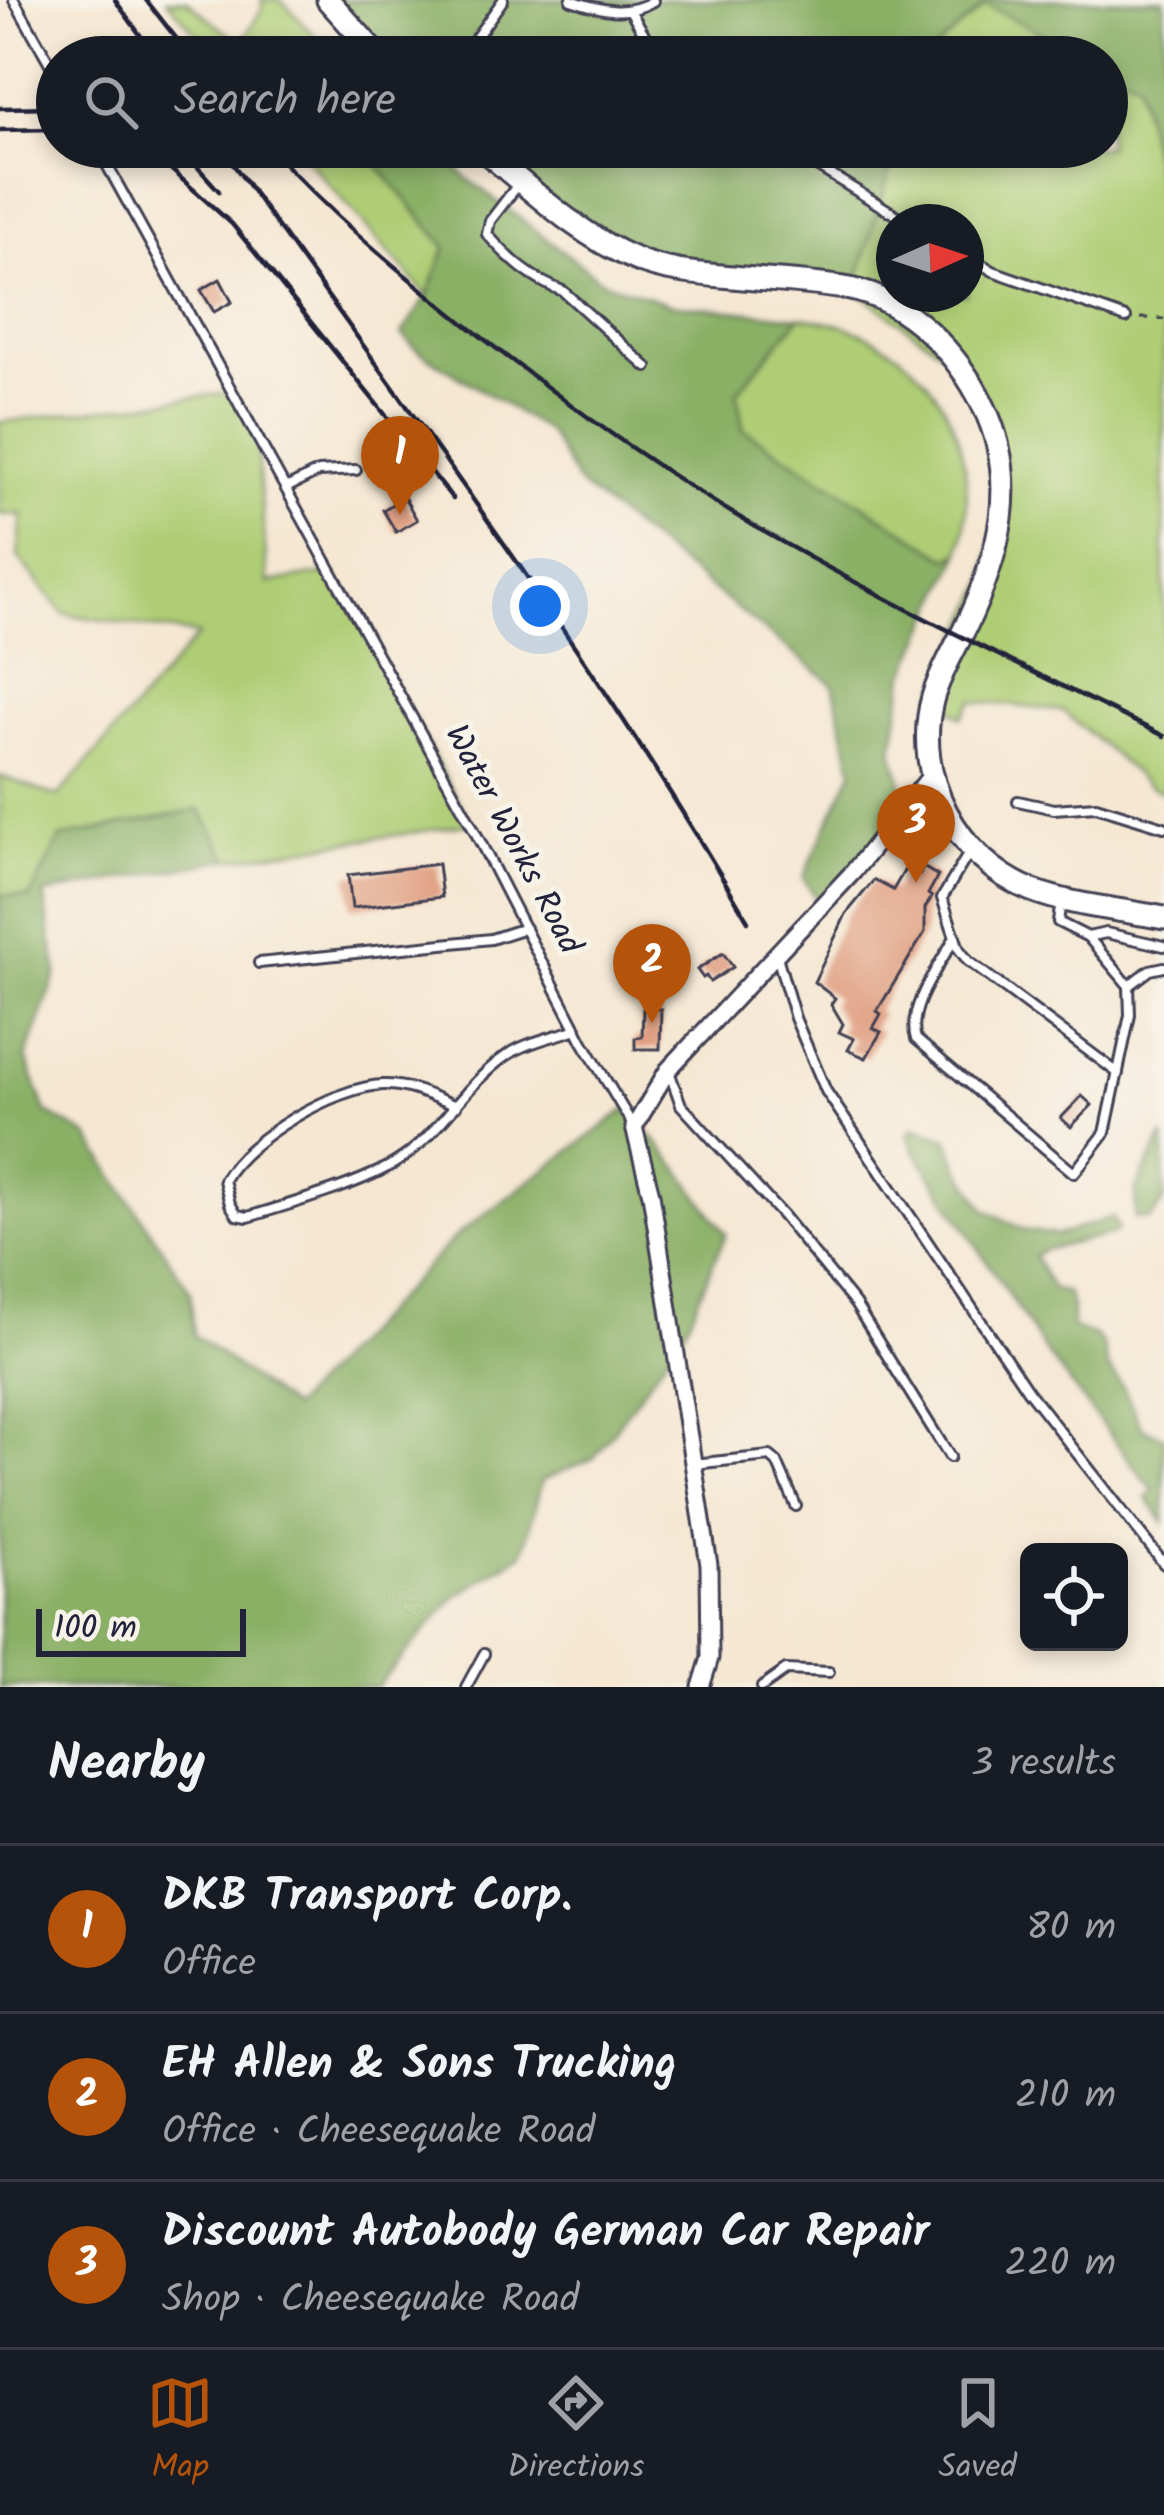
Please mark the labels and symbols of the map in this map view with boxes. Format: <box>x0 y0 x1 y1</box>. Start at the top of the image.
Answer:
north arrow <box>876 204 984 312</box>
pin: 1 <box>361 416 439 515</box>
your location <box>510 576 570 636</box>
street label: Water Works Road <box>429 716 596 966</box>
pin: 3 <box>877 784 955 883</box>
pin: 2 <box>613 924 691 1023</box>
scale bar <box>36 1603 246 1656</box>

